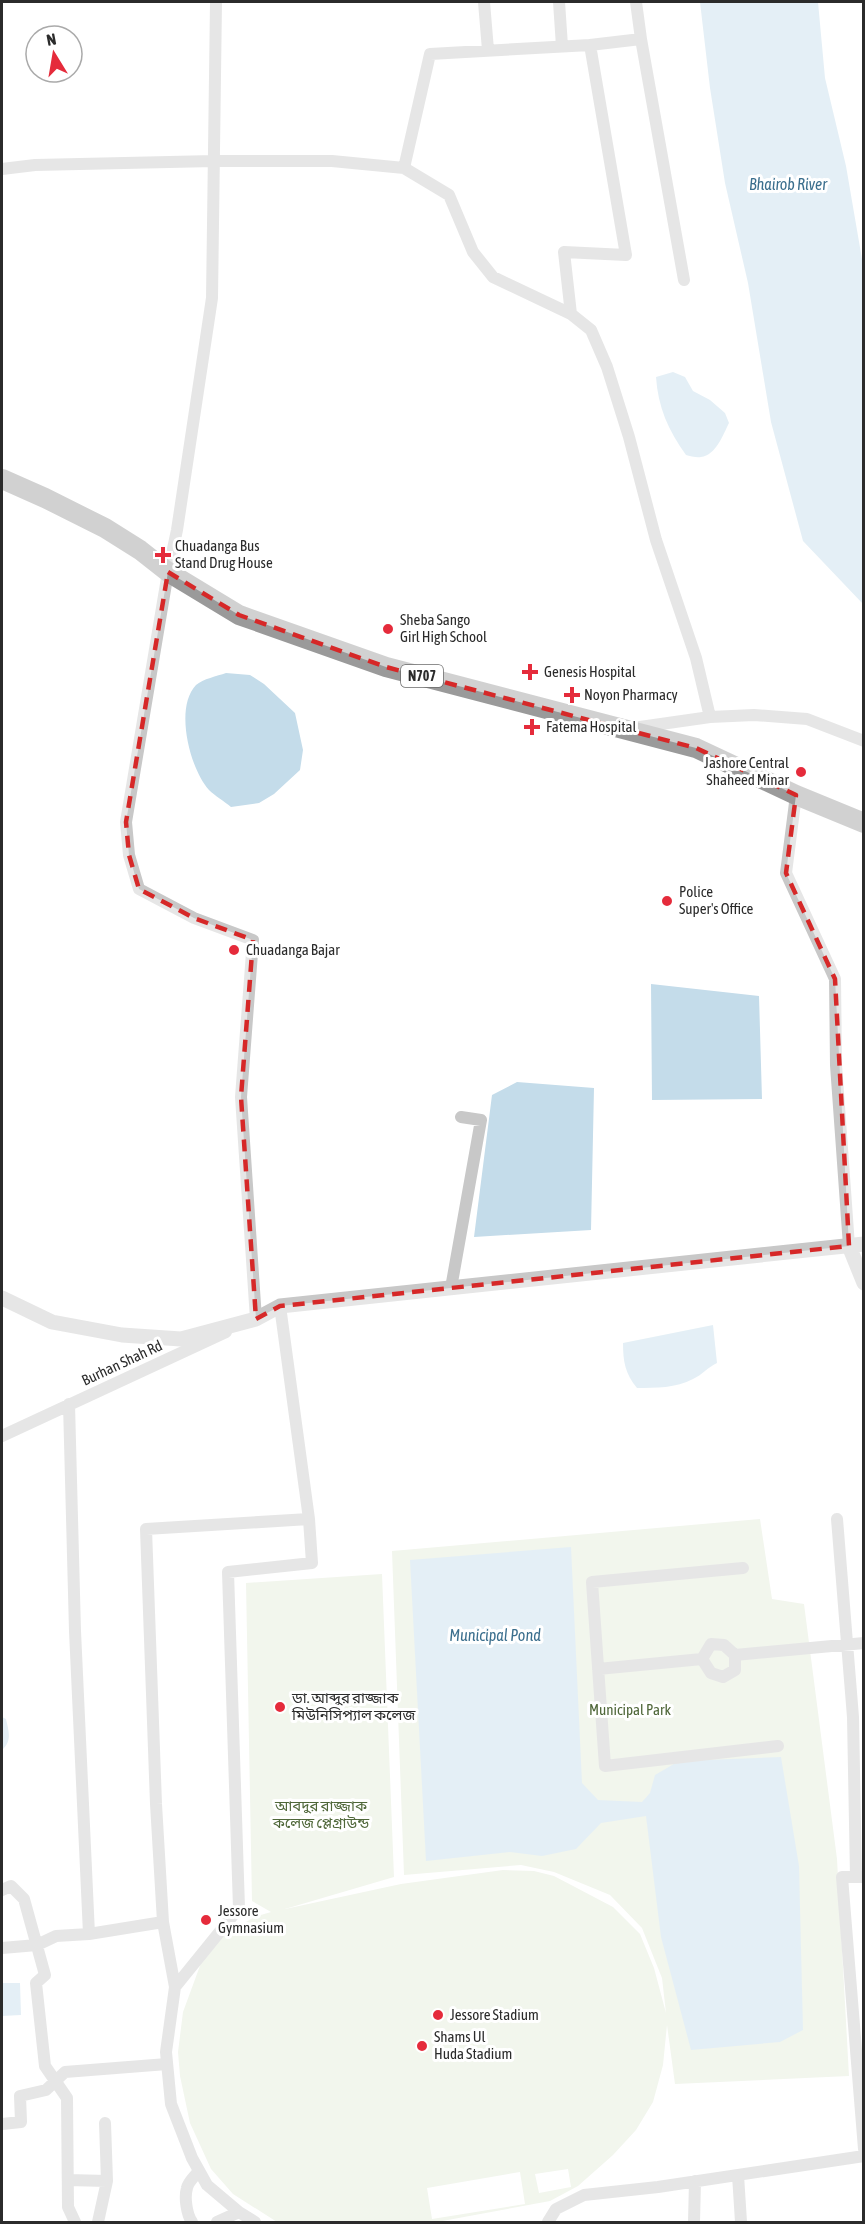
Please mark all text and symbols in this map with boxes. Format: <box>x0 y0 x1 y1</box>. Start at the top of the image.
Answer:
north arrow <box>24 24 84 84</box>
text: N <box>45 30 57 49</box>
water label: Bhairob River <box>749 175 828 193</box>
place label: Chuadanga Bus Stand Drug House <box>175 537 273 571</box>
marker: Chuadanga Bus Stand Drug House <box>156 548 170 562</box>
place label: Sheba Sango Girl High School <box>400 611 487 645</box>
marker: Sheba Sango Girl High School <box>381 622 395 636</box>
marker: Genesis Hospital <box>521 663 539 681</box>
place label: Genesis Hospital <box>544 663 636 680</box>
road number: N707 <box>401 665 443 687</box>
place label: Noyon Pharmacy <box>584 686 678 703</box>
marker: Noyon Pharmacy <box>565 688 579 702</box>
marker: Fatema Hospital <box>523 718 541 736</box>
place label: Fatema Hospital <box>546 718 636 735</box>
place label: Jashore Central Shaheed Minar <box>704 754 790 788</box>
marker: Jashore Central Shaheed Minar <box>794 765 808 779</box>
place label: Police Super's Office <box>679 883 754 917</box>
marker: Police Super's Office <box>660 894 674 908</box>
place label: Chuadanga Bajar <box>246 941 340 958</box>
marker: Chuadanga Bajar <box>227 943 241 957</box>
street label: Burhan Shah Rd <box>79 1336 165 1389</box>
water label: Municipal Pond <box>449 1626 541 1645</box>
place label: ডা. আব্দুর রাজ্জাক মিউনিসিপ্যাল কলেজ <box>291 1689 416 1723</box>
marker: ডা. আব্দুর রাজ্জাক মিউনিসিপ্যাল কলেজ <box>273 1700 287 1714</box>
park label: Municipal Park <box>589 1701 671 1718</box>
park label: আবদুর রাজ্জাক কলেজ প্লেগ্রাউন্ড <box>272 1797 370 1831</box>
place label: Jessore Gymnasium <box>218 1902 284 1936</box>
marker: Jessore Gymnasium <box>199 1913 213 1927</box>
place label: Jessore Stadium <box>450 2006 539 2023</box>
marker: Jessore Stadium <box>431 2008 445 2022</box>
place label: Shams Ul Huda Stadium <box>434 2028 512 2062</box>
marker: Shams Ul Huda Stadium <box>415 2039 429 2053</box>

